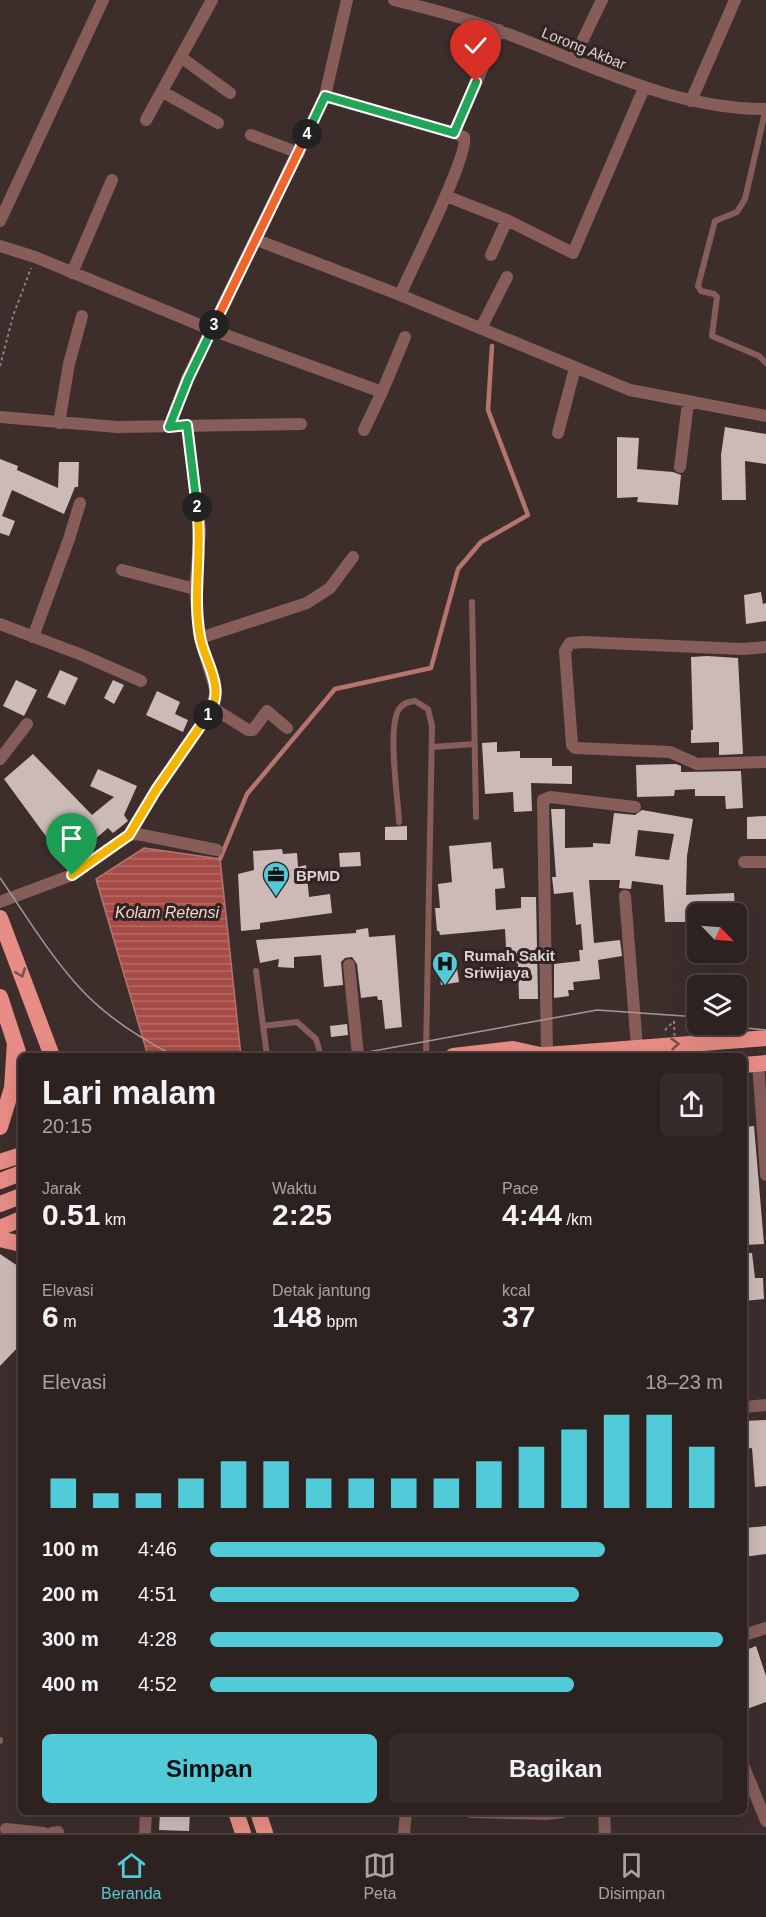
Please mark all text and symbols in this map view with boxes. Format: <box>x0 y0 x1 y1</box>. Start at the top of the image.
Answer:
pin <box>450 20 501 82</box>
street label: Lorong Akbar <box>539 23 629 73</box>
icon: check <box>459 29 492 62</box>
pin: 4 <box>292 119 322 149</box>
text: 4 <box>303 125 311 142</box>
pin: 3 <box>199 310 229 340</box>
text: 3 <box>210 316 218 333</box>
pin: 2 <box>182 492 212 522</box>
text: 2 <box>193 498 201 515</box>
pin: 1 <box>193 700 223 730</box>
text: 1 <box>204 706 212 723</box>
pin <box>46 813 97 875</box>
icon: arrive <box>55 822 88 855</box>
office icon: BPMD <box>261 860 291 898</box>
place label: BPMD <box>296 867 340 884</box>
north arrow <box>687 903 747 963</box>
map controls <box>687 903 747 1035</box>
water label: Kolam Retensi <box>115 904 219 921</box>
place label: Rumah Sakit Sriwijaya <box>464 947 555 981</box>
hospital icon: Rumah Sakit Sriwijaya <box>430 949 460 987</box>
one-way arrow <box>14 967 26 978</box>
button: layers <box>687 975 747 1035</box>
one-way arrow <box>671 1038 680 1051</box>
button: share <box>660 1073 723 1136</box>
text: Lari malam <box>42 1074 216 1111</box>
text: 20:15 <box>42 1115 92 1137</box>
text: Jarak <box>42 1180 81 1197</box>
text: Waktu <box>272 1180 317 1197</box>
text: Pace <box>502 1180 538 1197</box>
text: 0.51 <box>42 1198 100 1231</box>
text: 2:25 <box>272 1198 332 1231</box>
text: 4:44 <box>502 1198 562 1231</box>
text: km <box>100 1211 126 1228</box>
text: /km <box>562 1211 592 1228</box>
text: Elevasi <box>42 1282 94 1299</box>
text: Detak jantung <box>272 1282 371 1299</box>
text: kcal <box>502 1282 530 1299</box>
text: 6 <box>42 1300 59 1333</box>
text: 148 <box>272 1300 322 1333</box>
text: 37 <box>502 1300 535 1333</box>
text: m <box>59 1313 76 1330</box>
text: bpm <box>322 1313 358 1330</box>
text: Elevasi <box>42 1371 106 1393</box>
text: 18–23 m <box>645 1371 723 1393</box>
text: 100 m <box>42 1538 99 1560</box>
text: 4:46 <box>138 1538 177 1560</box>
text: 200 m <box>42 1583 99 1605</box>
text: 4:51 <box>138 1583 177 1605</box>
text: 300 m <box>42 1628 99 1650</box>
text: 4:28 <box>138 1628 177 1650</box>
text: 400 m <box>42 1673 99 1695</box>
text: 4:52 <box>138 1673 177 1695</box>
button: Simpan <box>42 1734 377 1803</box>
button: Bagikan <box>389 1734 723 1803</box>
tab: Beranda <box>101 1849 161 1903</box>
tab: Peta <box>363 1849 396 1903</box>
tab: Disimpan <box>598 1849 665 1903</box>

